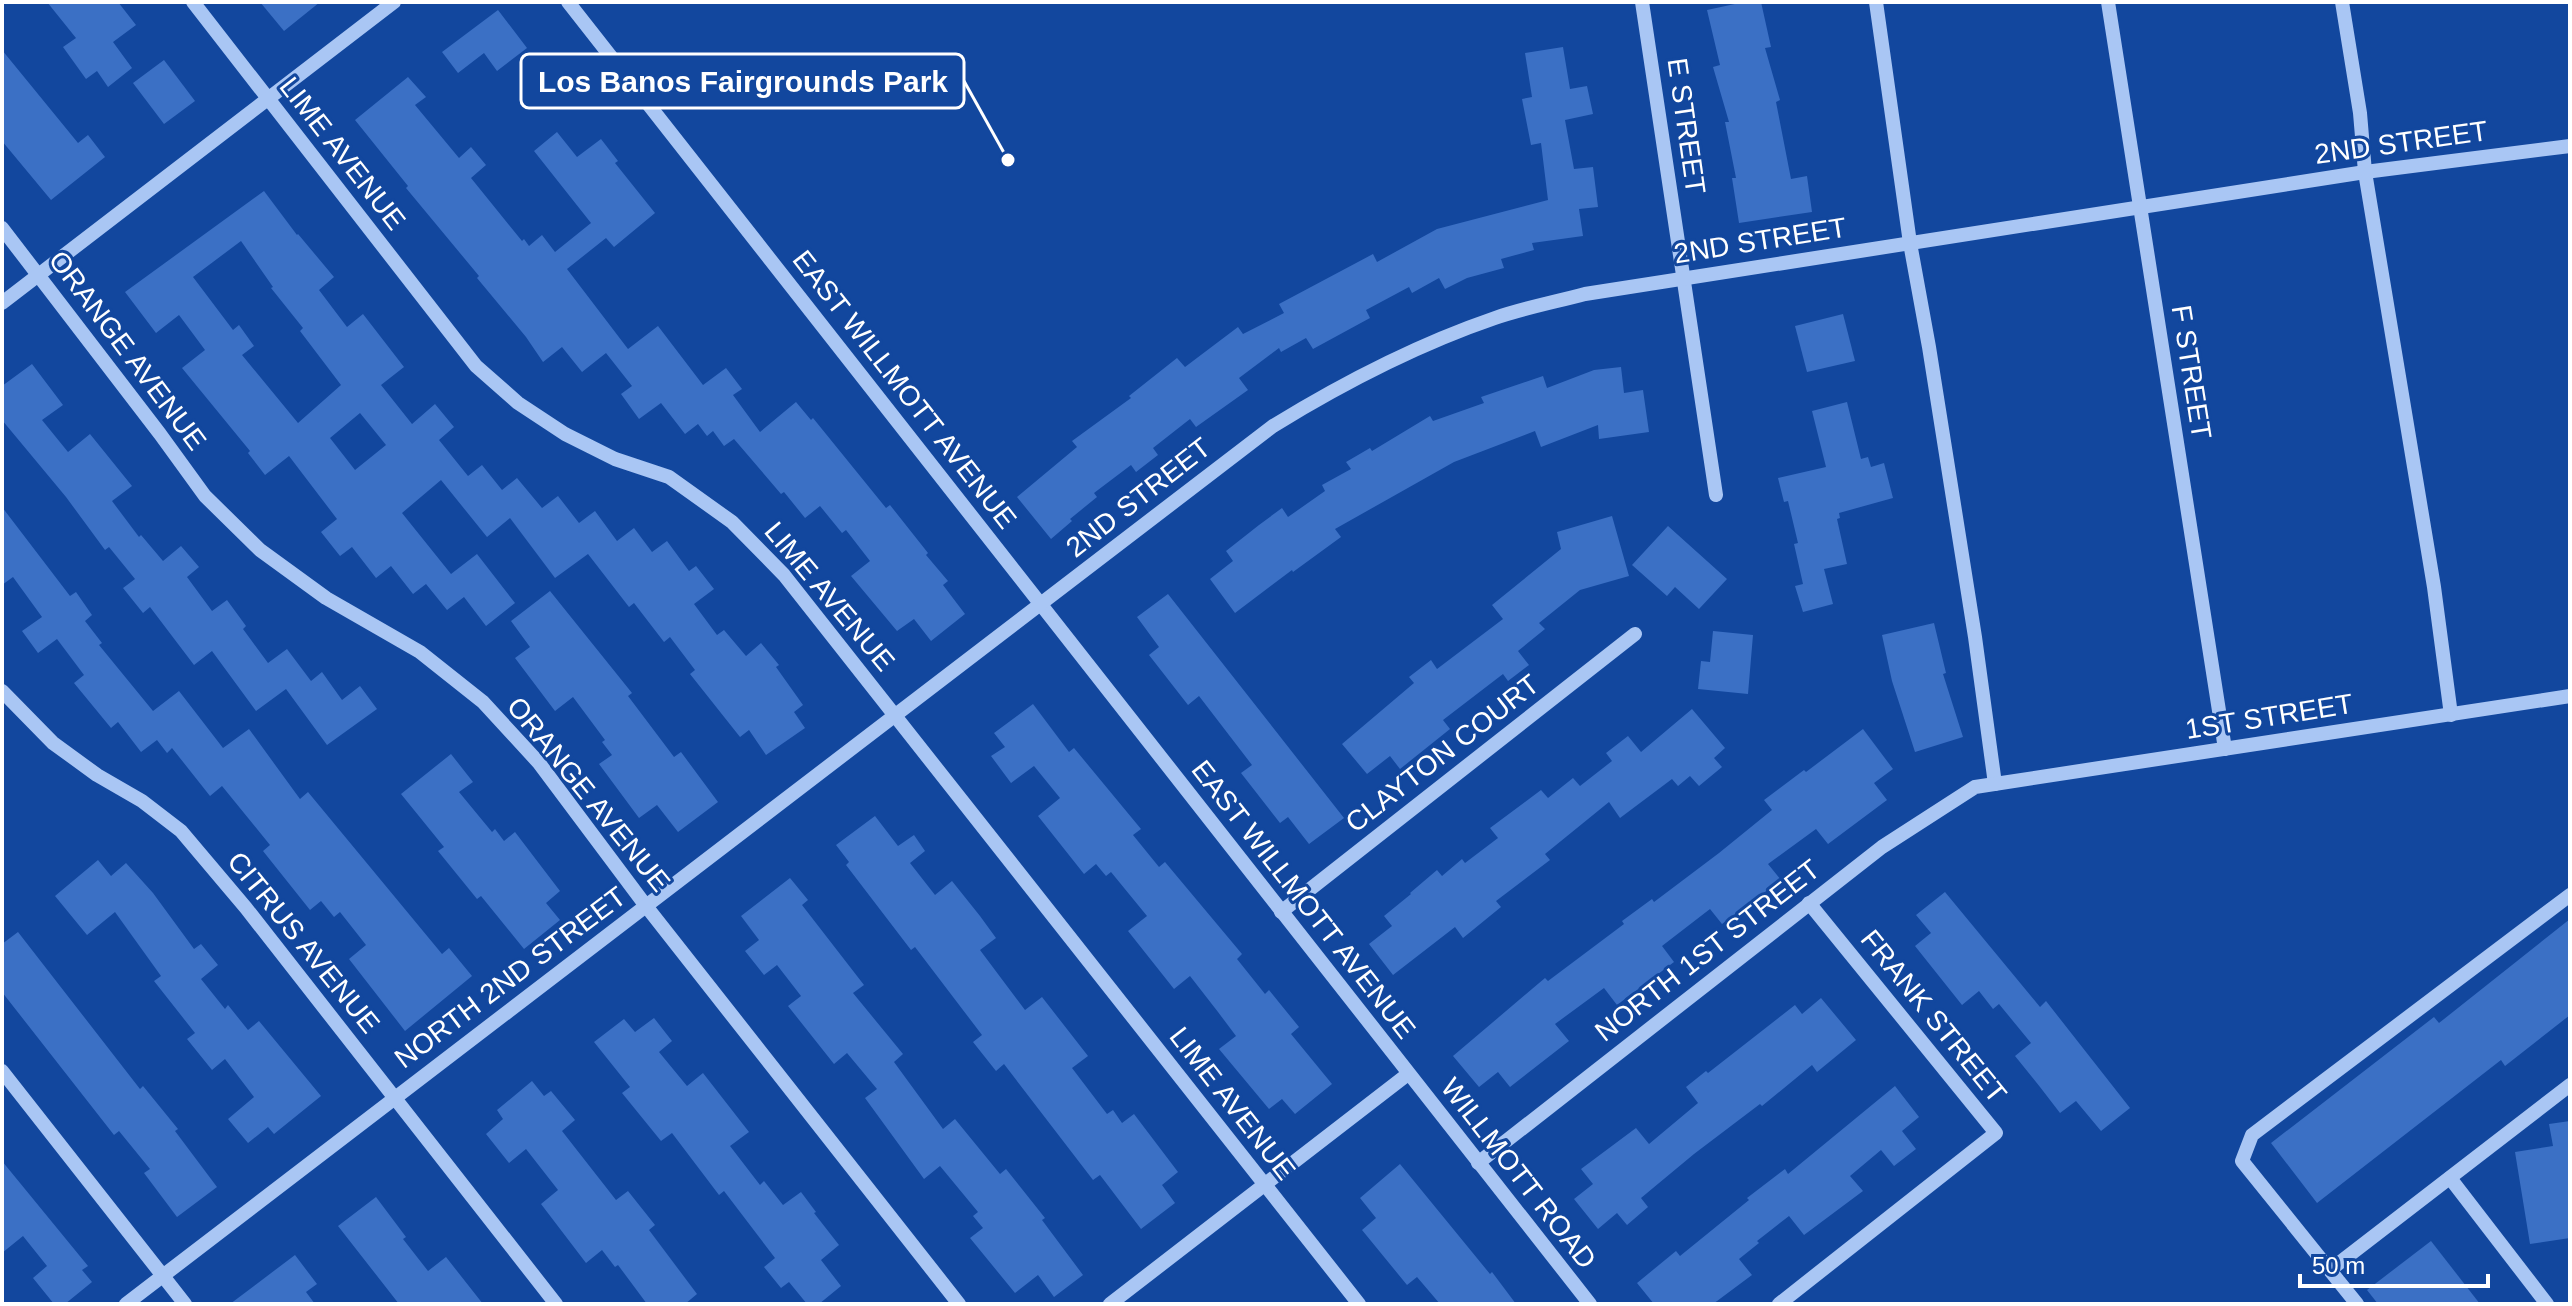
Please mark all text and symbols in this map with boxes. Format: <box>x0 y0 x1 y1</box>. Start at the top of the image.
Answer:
callout: Los Banos Fairgrounds Park <box>521 54 964 108</box>
street label: E STREET <box>1662 56 1711 196</box>
text: Los Banos Fairgrounds Park <box>538 65 948 98</box>
street label: LIME AVENUE <box>274 71 412 236</box>
street label: 2ND STREET <box>2313 115 2490 170</box>
street label: 2ND STREET <box>1672 212 1849 269</box>
street label: EAST WILLMOTT AVENUE <box>787 244 1023 534</box>
street label: ORANGE AVENUE <box>43 245 212 456</box>
street label: F STREET <box>2166 303 2217 441</box>
street label: 2ND STREET <box>1060 432 1217 563</box>
street label: LIME AVENUE <box>758 516 901 677</box>
street label: CLAYTON COURT <box>1340 668 1545 838</box>
street label: 1ST STREET <box>2183 688 2355 745</box>
street label: ORANGE AVENUE <box>501 691 676 898</box>
street label: EAST WILLMOTT AVENUE <box>1186 754 1422 1044</box>
street label: CITRUS AVENUE <box>221 846 386 1039</box>
street label: NORTH 1ST STREET <box>1589 853 1826 1048</box>
street label: NORTH 2ND STREET <box>389 880 632 1074</box>
street label: FRANK STREET <box>1854 924 2013 1109</box>
street label: LIME AVENUE <box>1164 1021 1302 1186</box>
street label: WILLMOTT ROAD <box>1435 1072 1602 1275</box>
scale bar <box>2300 1238 2488 1288</box>
text: 50 m <box>2312 1252 2365 1279</box>

